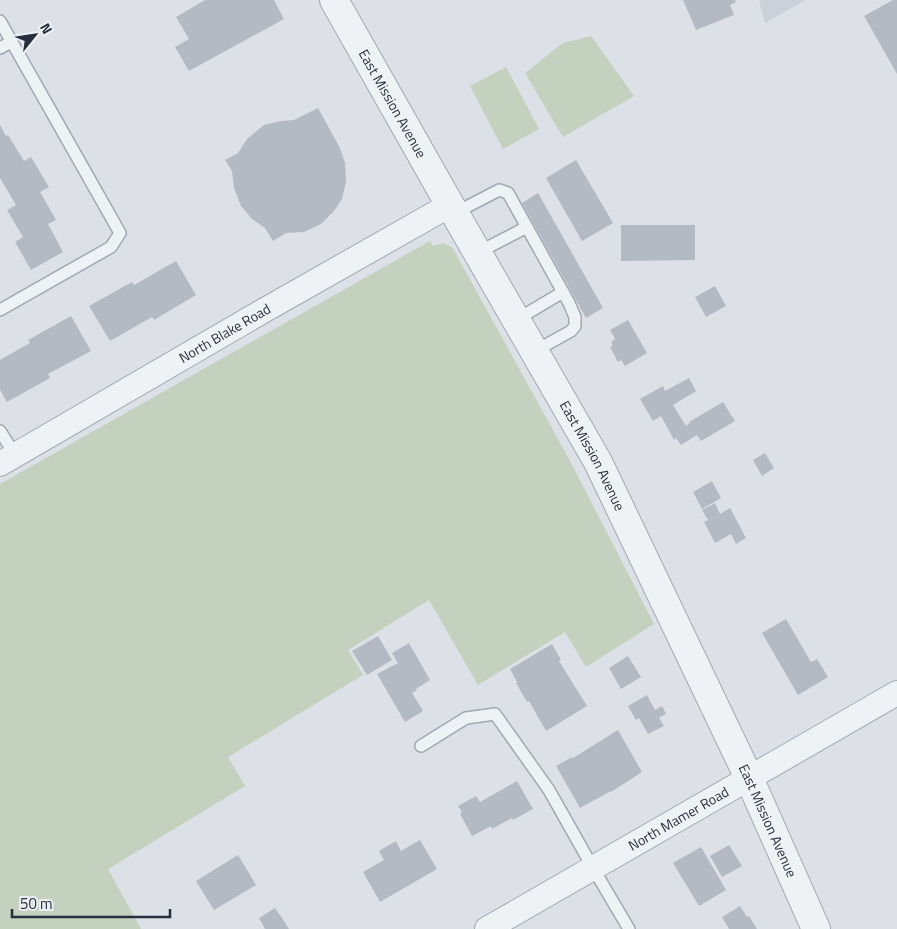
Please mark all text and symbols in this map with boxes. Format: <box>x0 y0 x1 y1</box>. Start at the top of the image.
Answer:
north arrow <box>10 10 60 60</box>
text: N <box>35 19 58 38</box>
street label: East Mission Avenue <box>354 45 432 162</box>
street label: North Blake Road <box>175 298 274 368</box>
street label: East Mission Avenue <box>555 397 631 514</box>
street label: East Mission Avenue <box>734 760 803 881</box>
street label: North Mamer Road <box>624 781 733 856</box>
scale bar <box>12 886 170 918</box>
text: 50 m <box>20 892 53 915</box>

